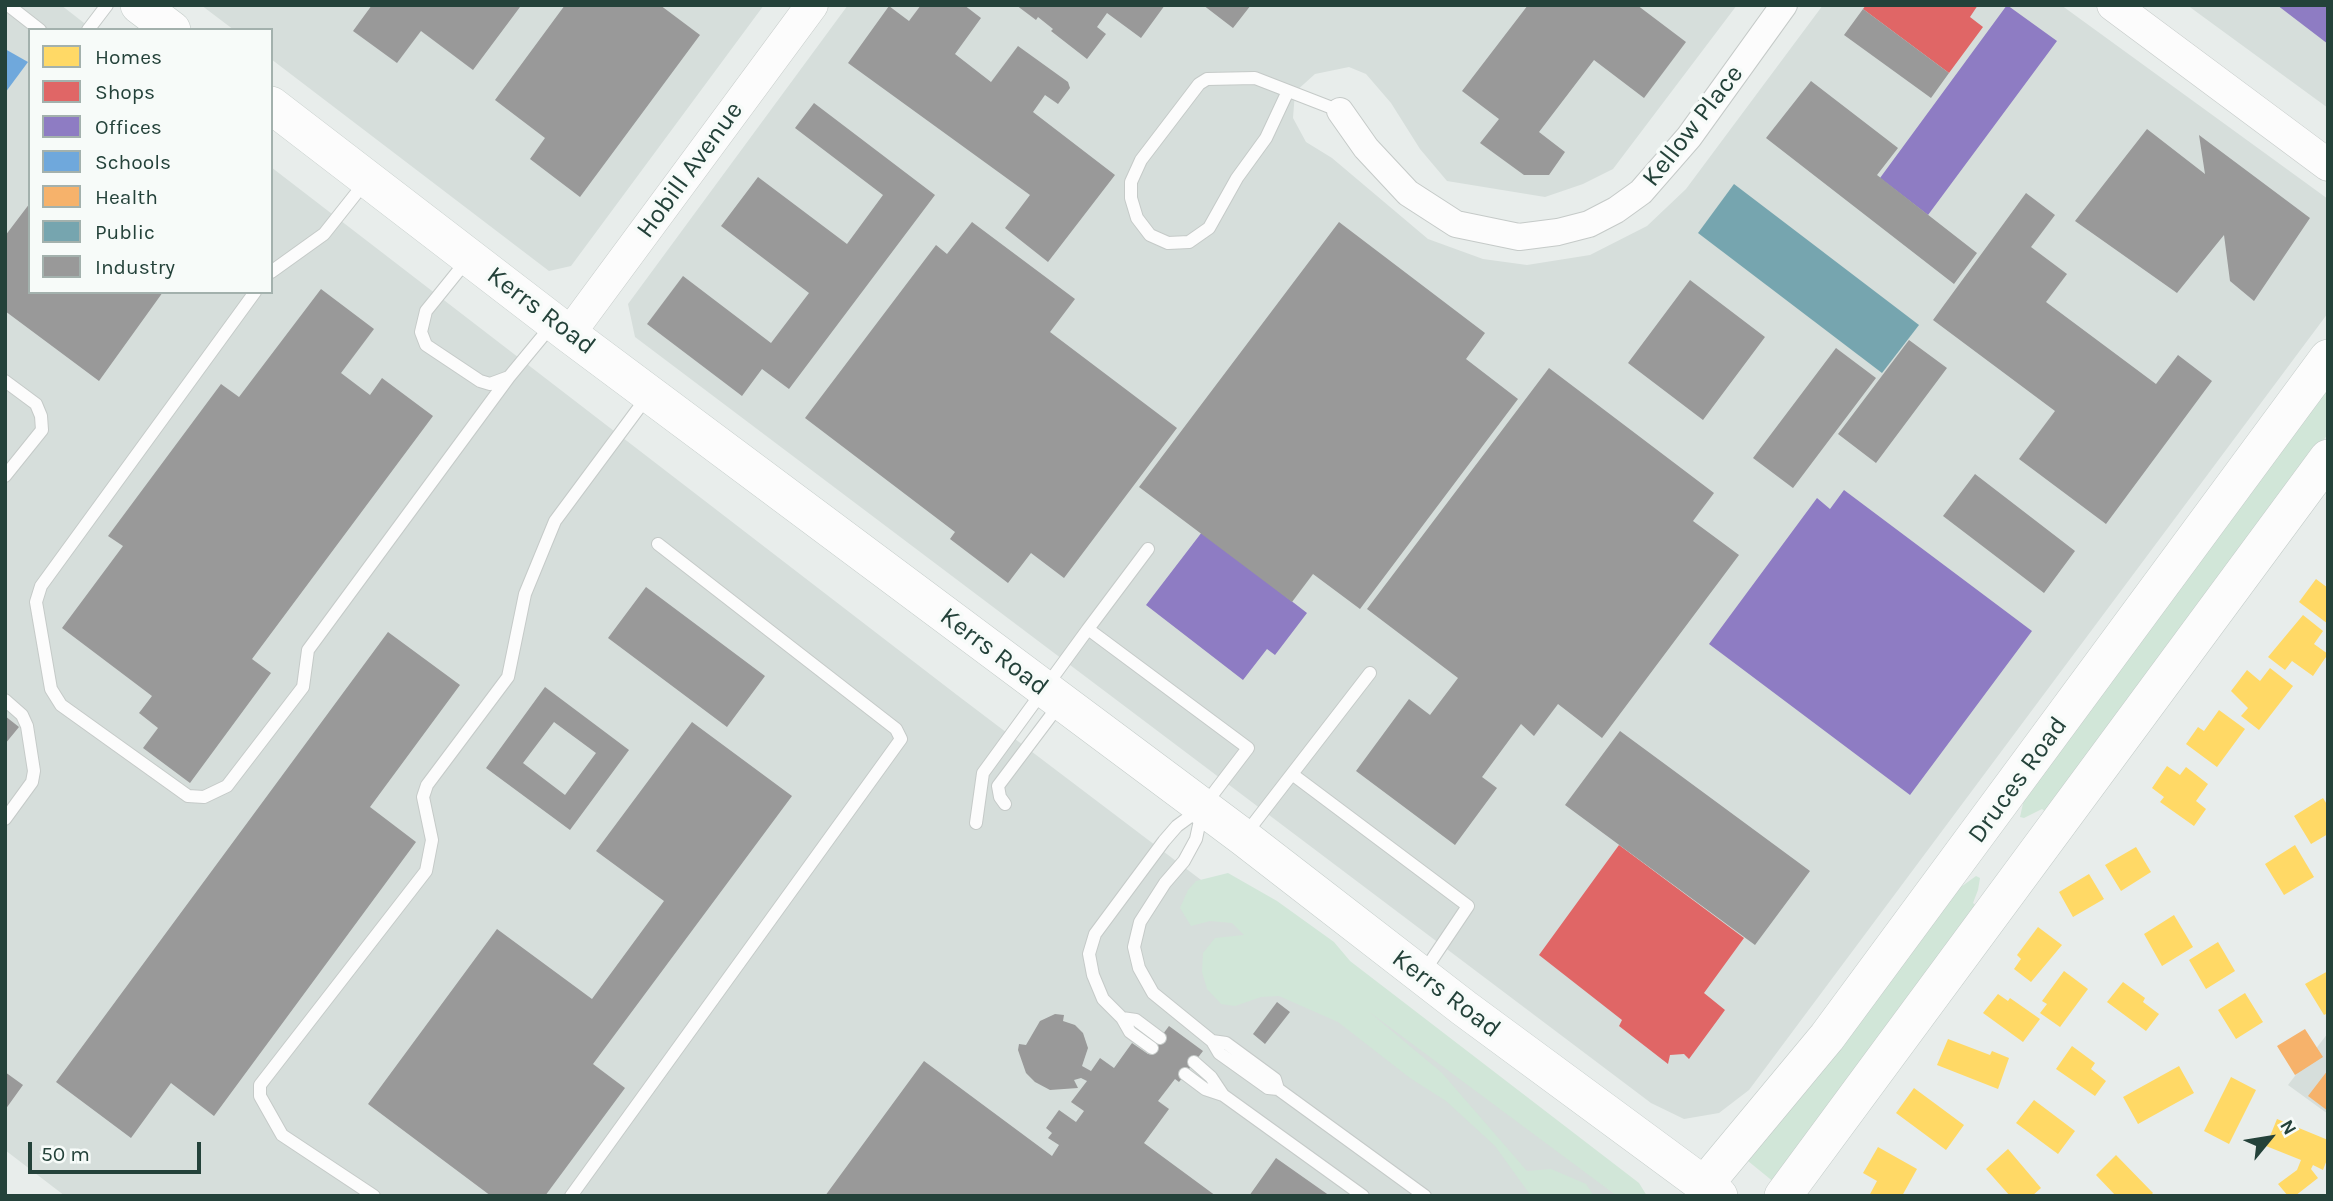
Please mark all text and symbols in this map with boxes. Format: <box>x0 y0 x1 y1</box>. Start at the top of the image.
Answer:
legend <box>28 28 273 294</box>
text: Homes <box>95 45 162 69</box>
street label: Kellow Place <box>1636 59 1750 193</box>
text: Shops <box>95 80 155 104</box>
street label: Hobill Avenue <box>630 96 750 244</box>
text: Offices <box>95 115 162 139</box>
text: Schools <box>95 150 171 174</box>
text: Health <box>95 185 158 209</box>
text: Public <box>95 220 155 244</box>
text: Industry <box>95 255 175 279</box>
street label: Kerrs Road <box>481 260 601 362</box>
street label: Kerrs Road <box>934 601 1054 703</box>
street label: Druces Road <box>1962 711 2074 849</box>
street label: Kerrs Road <box>1386 943 1506 1045</box>
north arrow <box>2235 1103 2305 1173</box>
text: N <box>2275 1116 2301 1139</box>
scale bar <box>32 1128 205 1172</box>
text: 50 m <box>41 1142 90 1166</box>

